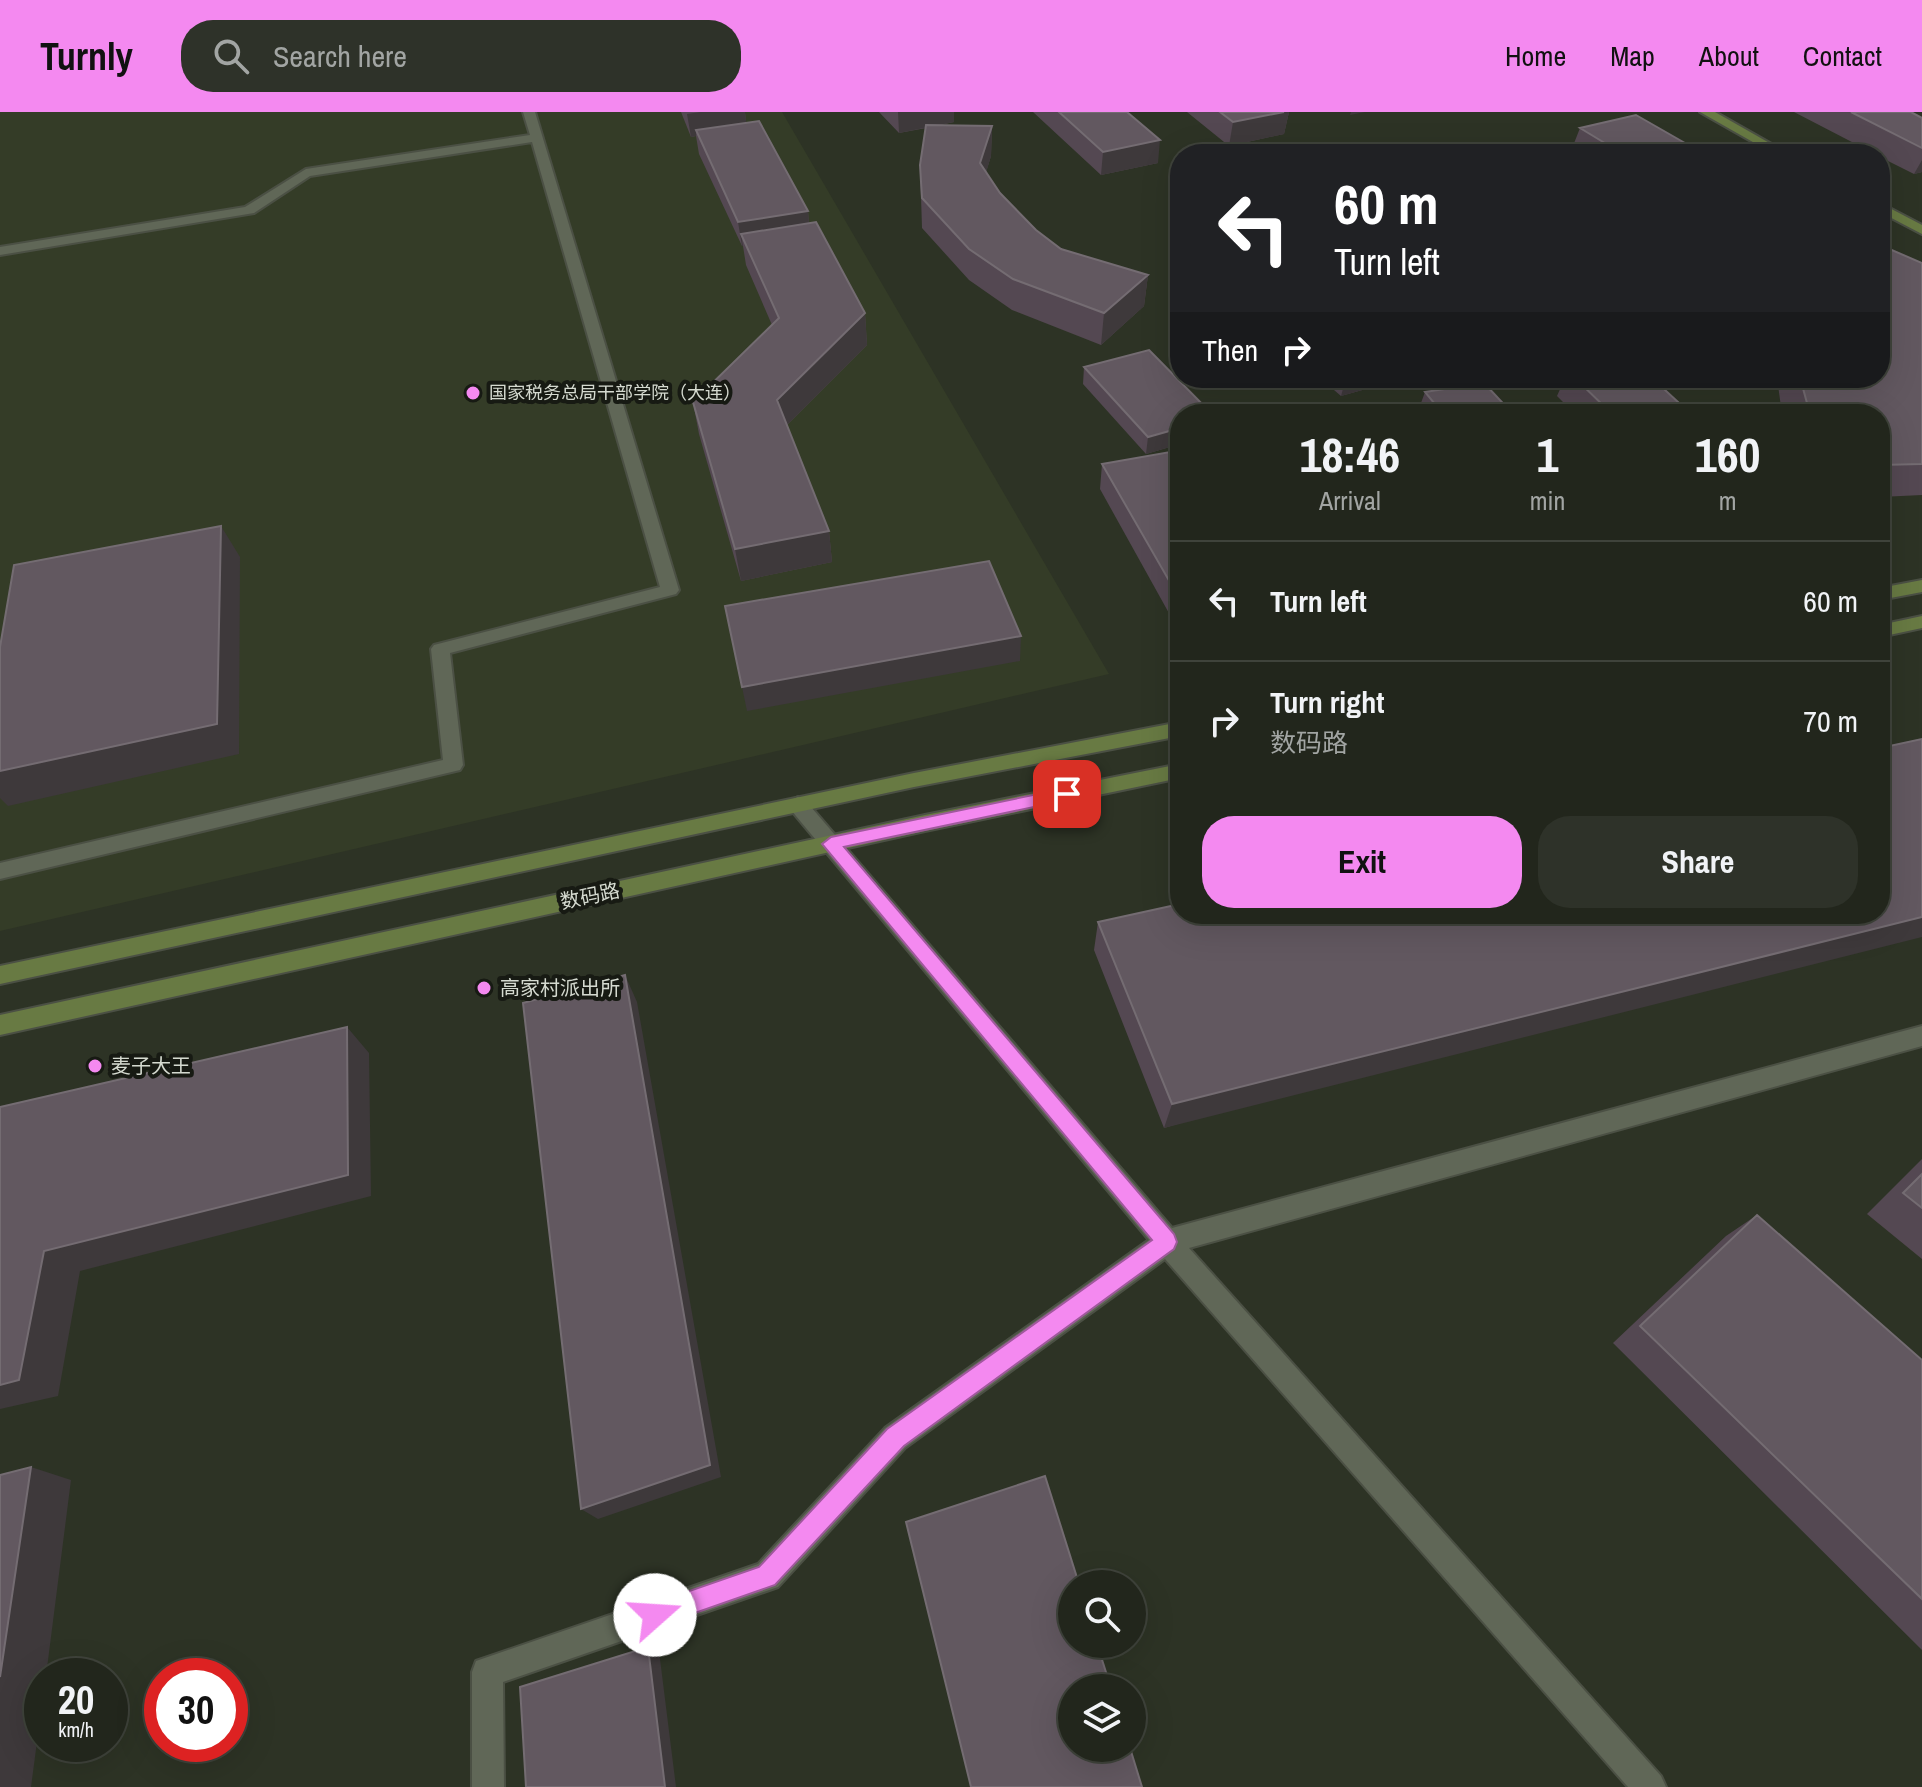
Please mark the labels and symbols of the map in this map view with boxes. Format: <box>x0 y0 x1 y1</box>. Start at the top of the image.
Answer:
place label: 国家税务总局干部学院（大连） <box>489 380 741 405</box>
marker: 国家税务总局干部学院（大连） <box>464 384 482 402</box>
pin <box>1033 760 1101 828</box>
street label: 数码路 <box>558 876 622 915</box>
place label: 高家村派出所 <box>500 974 620 1001</box>
marker: 高家村派出所 <box>475 979 493 997</box>
place label: 麦子大王 <box>111 1052 191 1079</box>
marker: 麦子大王 <box>86 1057 104 1075</box>
position arrow <box>613 1573 697 1657</box>
speed limit sign: 30 <box>144 1658 248 1762</box>

